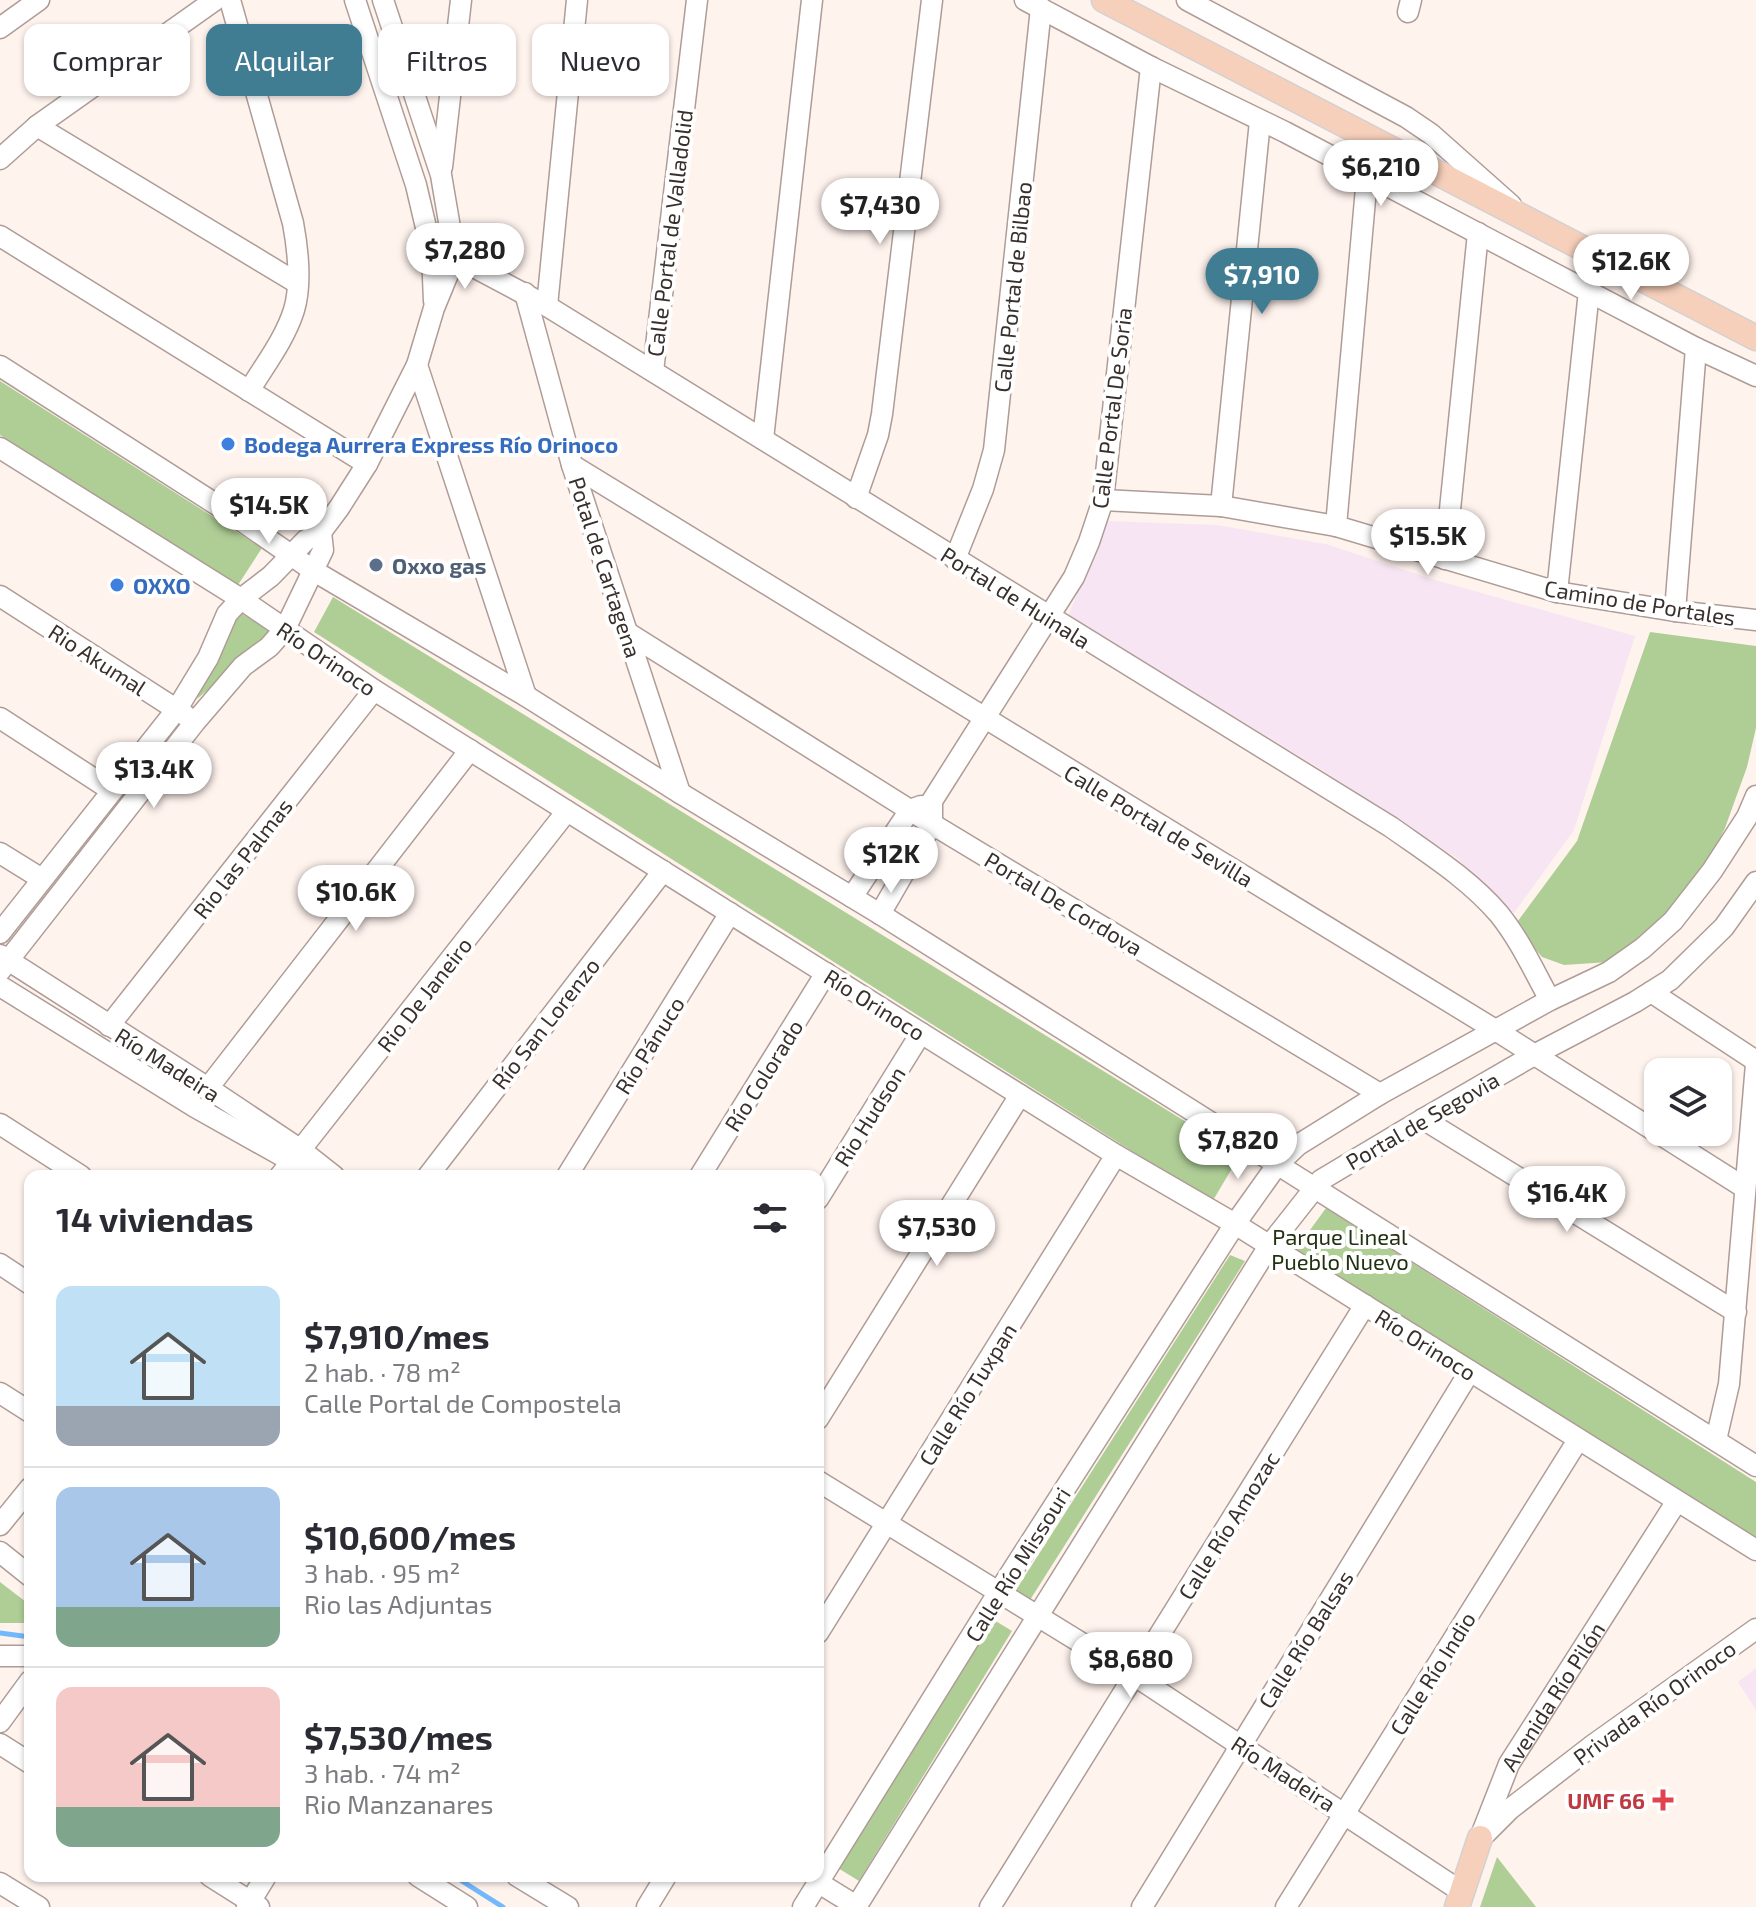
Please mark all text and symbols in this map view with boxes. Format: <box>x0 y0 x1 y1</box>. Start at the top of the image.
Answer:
chip: Comprar <box>24 24 190 96</box>
chip: Alquilar <box>206 24 362 96</box>
chip: Filtros <box>378 24 516 96</box>
chip: Nuevo <box>532 24 669 96</box>
street label: Calle Portal de Valladolid <box>641 108 697 358</box>
pin: $6,210 <box>1316 140 1446 208</box>
text: $6,210 <box>1341 150 1421 181</box>
pin: $7,430 <box>815 178 945 246</box>
street label: Calle Portal de Bilbao <box>988 180 1036 394</box>
text: $7,430 <box>839 188 921 219</box>
pin: $7,280 <box>400 223 530 291</box>
text: $7,280 <box>424 233 506 264</box>
pin: $12.6K <box>1566 234 1696 302</box>
text: $12.6K <box>1591 244 1671 275</box>
pin: $7,910 <box>1197 248 1327 316</box>
text: $7,910 <box>1224 258 1301 289</box>
street label: Calle Portal De Soria <box>1086 306 1136 510</box>
place label: Bodega Aurrera Express Río Orinoco <box>244 431 618 457</box>
marker: Bodega Aurrera Express Río Orinoco <box>219 435 237 453</box>
street label: Potal de Cartagena <box>564 473 648 661</box>
pin: $14.5K <box>204 478 334 546</box>
text: $14.5K <box>229 488 309 519</box>
pin: $15.5K <box>1363 509 1493 577</box>
text: $15.5K <box>1389 519 1467 550</box>
street label: Portal de Huinala <box>937 541 1095 653</box>
place label: Oxxo gas <box>392 552 486 578</box>
marker: Oxxo gas <box>367 556 385 574</box>
place label: OXXO <box>133 572 191 598</box>
street label: Camino de Portales <box>1543 574 1737 630</box>
marker: OXXO <box>108 576 126 594</box>
street label: Río Orinoco <box>273 615 381 701</box>
street label: Rio Akumal <box>44 618 152 700</box>
pin: $13.4K <box>89 742 219 810</box>
text: $13.4K <box>114 752 194 783</box>
street label: Calle Portal de Sevilla <box>1060 758 1258 892</box>
street label: Rio las Palmas <box>187 793 297 923</box>
pin: $12K <box>844 827 938 895</box>
text: $12K <box>862 837 920 868</box>
street label: Portal De Cordova <box>981 846 1147 960</box>
pin: $10.6K <box>291 865 421 933</box>
text: $10.6K <box>316 875 396 906</box>
street label: Rio De Janeiro <box>371 932 477 1056</box>
street label: Río San Lorenzo <box>486 952 604 1094</box>
street label: Río Orinoco <box>820 963 930 1045</box>
street label: Río Pánuco <box>609 992 689 1098</box>
street label: Río Colorado <box>718 1014 808 1136</box>
street label: Río Madeira <box>111 1022 225 1106</box>
map controls <box>1644 1058 1732 1146</box>
button: layers <box>1644 1058 1732 1146</box>
street label: Rio Hudson <box>828 1061 910 1171</box>
street label: Portal de Segovia <box>1341 1066 1503 1174</box>
pin: $7,820 <box>1173 1113 1303 1181</box>
text: $7,820 <box>1197 1123 1279 1154</box>
pin: $16.4K <box>1502 1166 1632 1234</box>
text: $16.4K <box>1527 1176 1607 1207</box>
icon: filters <box>748 1196 792 1240</box>
text: 14 viviendas <box>56 1198 254 1239</box>
pin: $7,530 <box>872 1200 1002 1268</box>
text: $7,530 <box>897 1210 977 1241</box>
park label: Parque Lineal Pueblo Nuevo <box>1271 1223 1409 1274</box>
street label: Río Orinoco <box>1371 1303 1481 1385</box>
text: $7,910/mes <box>304 1315 490 1356</box>
icon: home <box>120 1318 216 1414</box>
street label: Calle Río Tuxpan <box>913 1318 1021 1470</box>
text: 2 hab. · 78 m² <box>304 1356 461 1387</box>
text: Calle Portal de Compostela <box>304 1387 622 1418</box>
street label: Calle Río Amozac <box>1172 1446 1284 1604</box>
street label: Calle Río Missouri <box>959 1482 1075 1646</box>
text: $10,600/mes <box>304 1516 516 1557</box>
icon: home <box>120 1519 216 1615</box>
text: 3 hab. · 95 m² <box>304 1557 460 1588</box>
street label: Calle Río Balsas <box>1252 1565 1358 1713</box>
text: Rio las Adjuntas <box>304 1588 492 1619</box>
street label: Calle Río Indio <box>1384 1607 1480 1739</box>
street label: Avenida Río Pilón <box>1495 1617 1609 1775</box>
pin: $8,680 <box>1066 1632 1196 1700</box>
street label: Privada Río Orinoco <box>1568 1634 1740 1770</box>
text: $8,680 <box>1088 1642 1174 1673</box>
text: $7,530/mes <box>304 1716 493 1757</box>
icon: home <box>120 1719 216 1815</box>
street label: Río Madeira <box>1227 1730 1341 1816</box>
text: 3 hab. · 74 m² <box>304 1757 461 1788</box>
place label: UMF 66 <box>1567 1787 1645 1813</box>
text: Rio Manzanares <box>304 1788 493 1819</box>
marker: UMF 66 <box>1652 1789 1674 1811</box>

